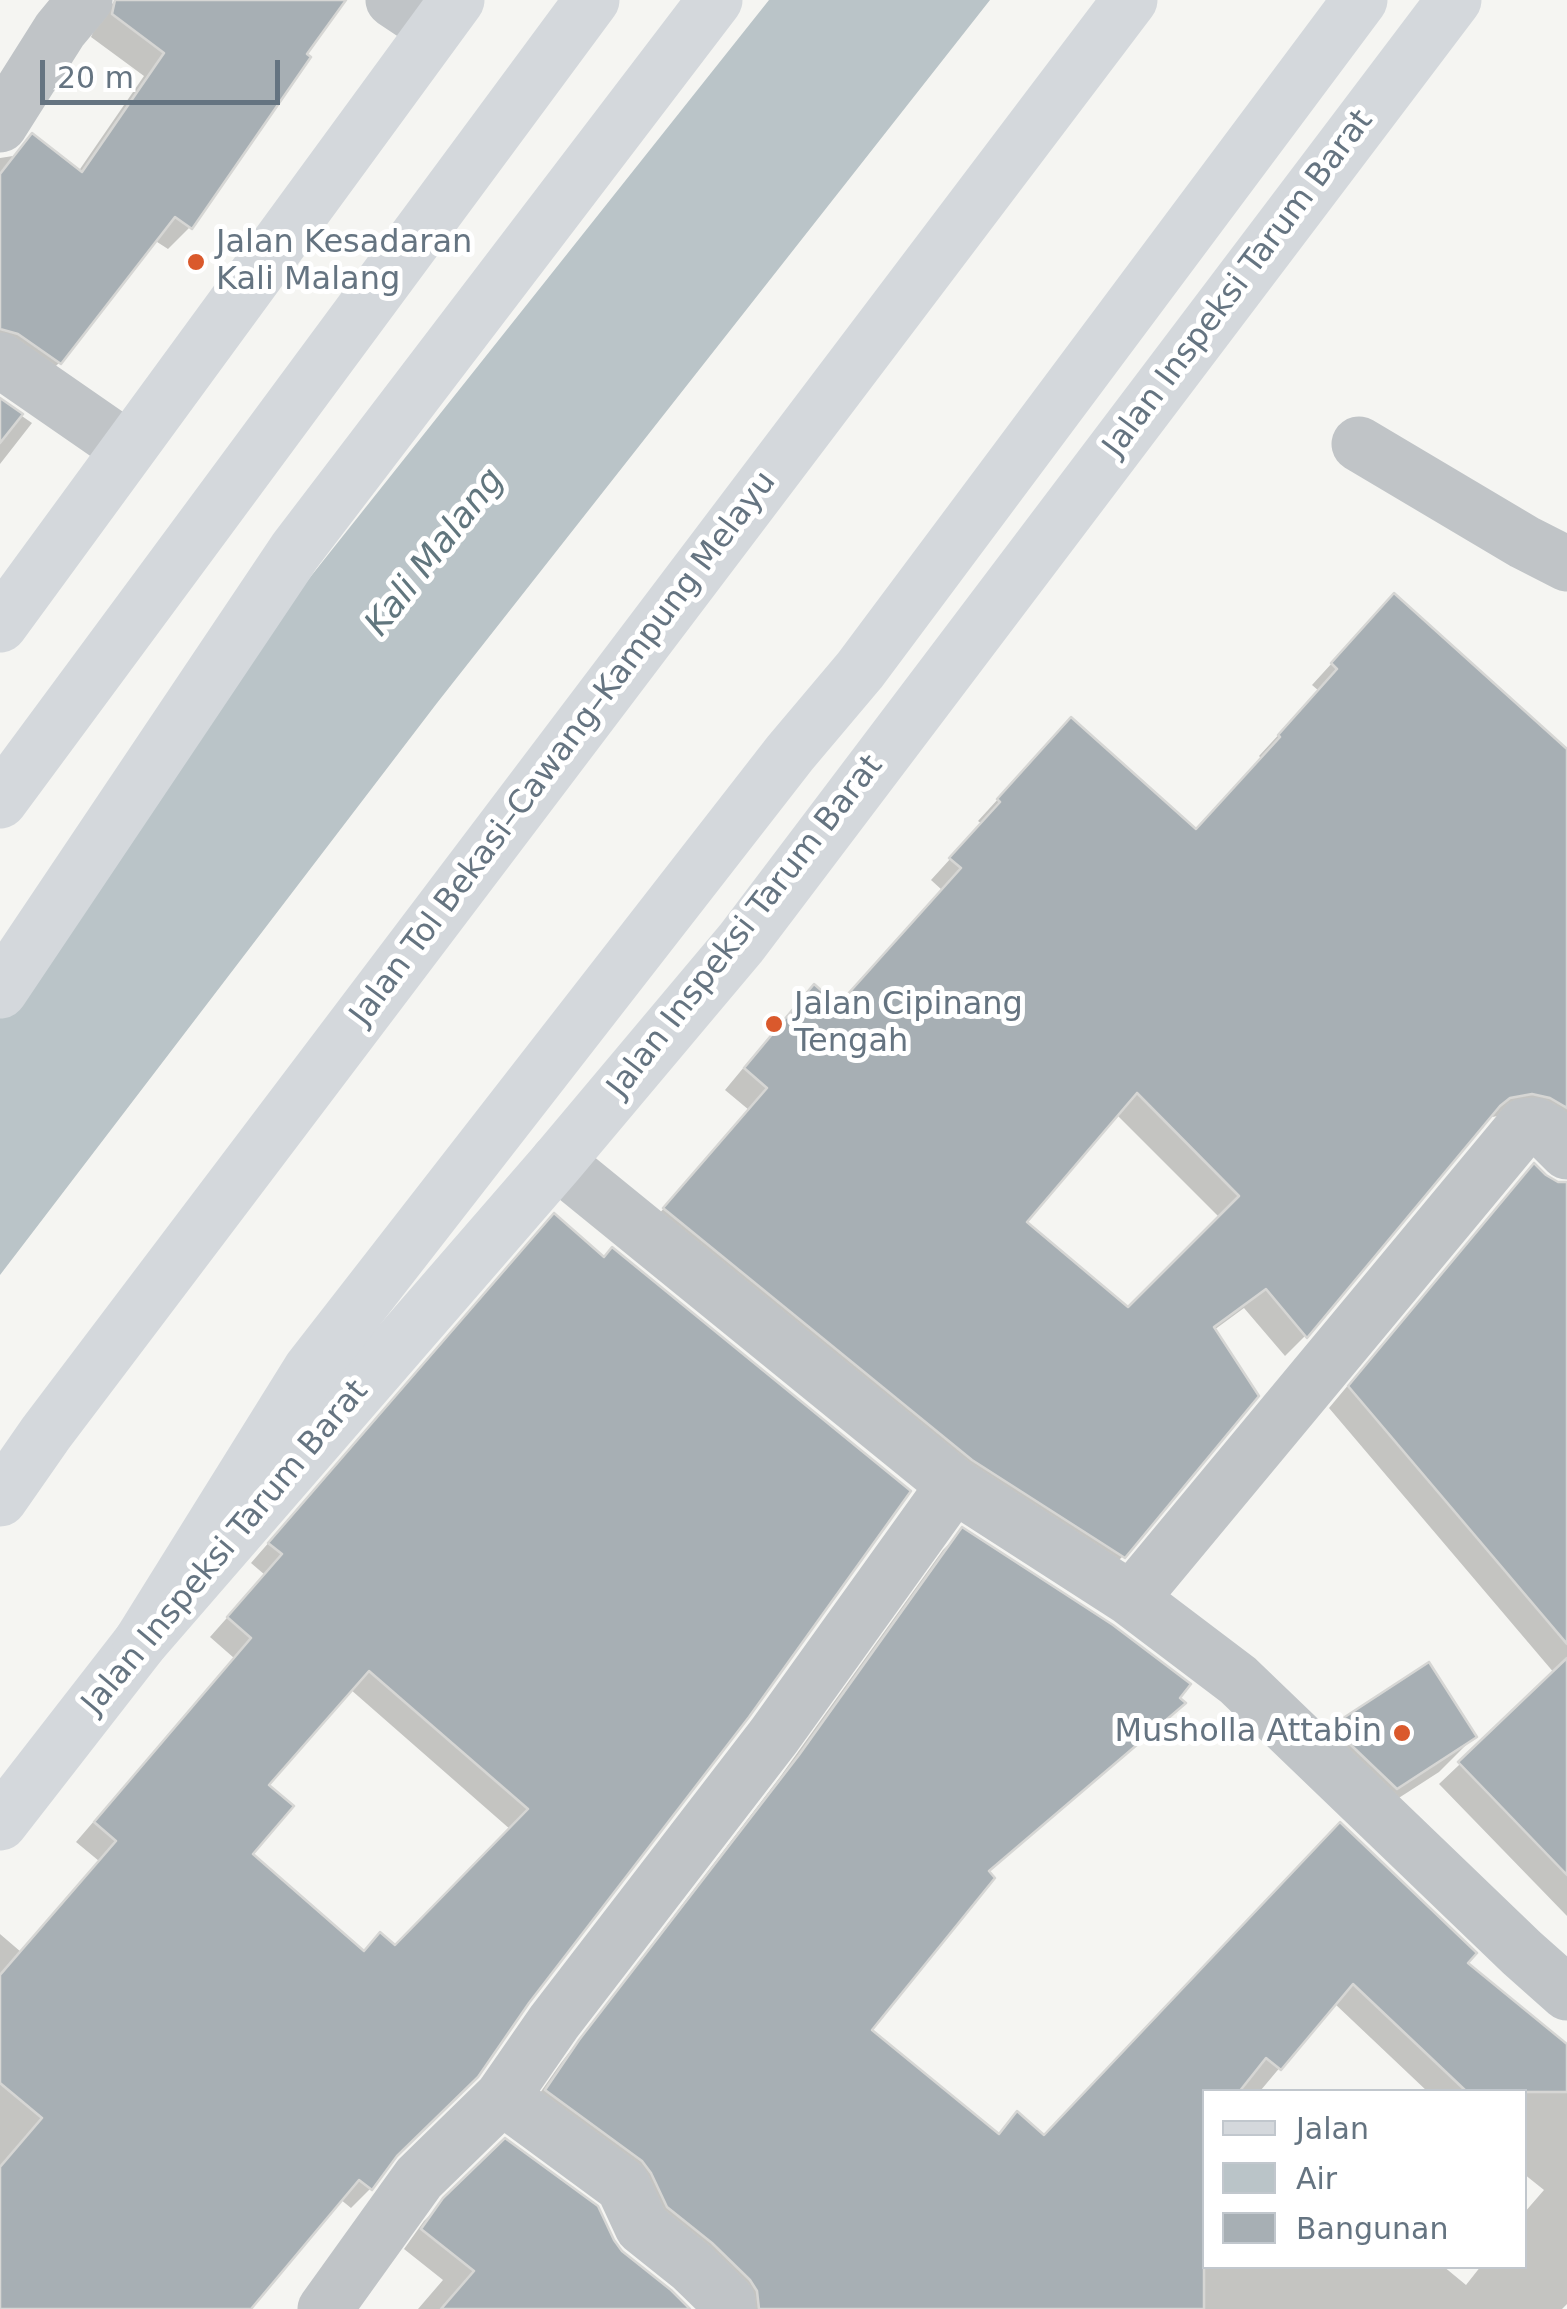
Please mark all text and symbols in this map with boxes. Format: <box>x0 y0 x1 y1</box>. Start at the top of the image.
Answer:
scale bar <box>45 40 285 102</box>
text: 20 m <box>57 60 134 95</box>
street label: Jalan Inspeksi Tarum Barat <box>1096 103 1382 465</box>
place label: Jalan Kesadaran Kali Malang <box>216 225 472 300</box>
marker: Jalan Kesadaran Kali Malang <box>185 251 207 273</box>
water label: Kali Malang <box>358 461 514 645</box>
street label: Jalan Tol Bekasi–Cawang–Kampung Melayu <box>343 465 785 1033</box>
street label: Jalan Inspeksi Tarum Barat <box>600 748 892 1106</box>
place label: Jalan Cipinang Tengah <box>794 987 1023 1062</box>
marker: Jalan Cipinang Tengah <box>763 1013 785 1035</box>
street label: Jalan Inspeksi Tarum Barat <box>75 1373 377 1723</box>
place label: Musholla Attabin <box>1114 1714 1382 1752</box>
marker: Musholla Attabin <box>1391 1722 1413 1744</box>
legend <box>1202 2089 1527 2269</box>
text: Jalan <box>1296 2111 1369 2146</box>
text: Air <box>1296 2161 1337 2196</box>
text: Bangunan <box>1296 2211 1448 2246</box>

